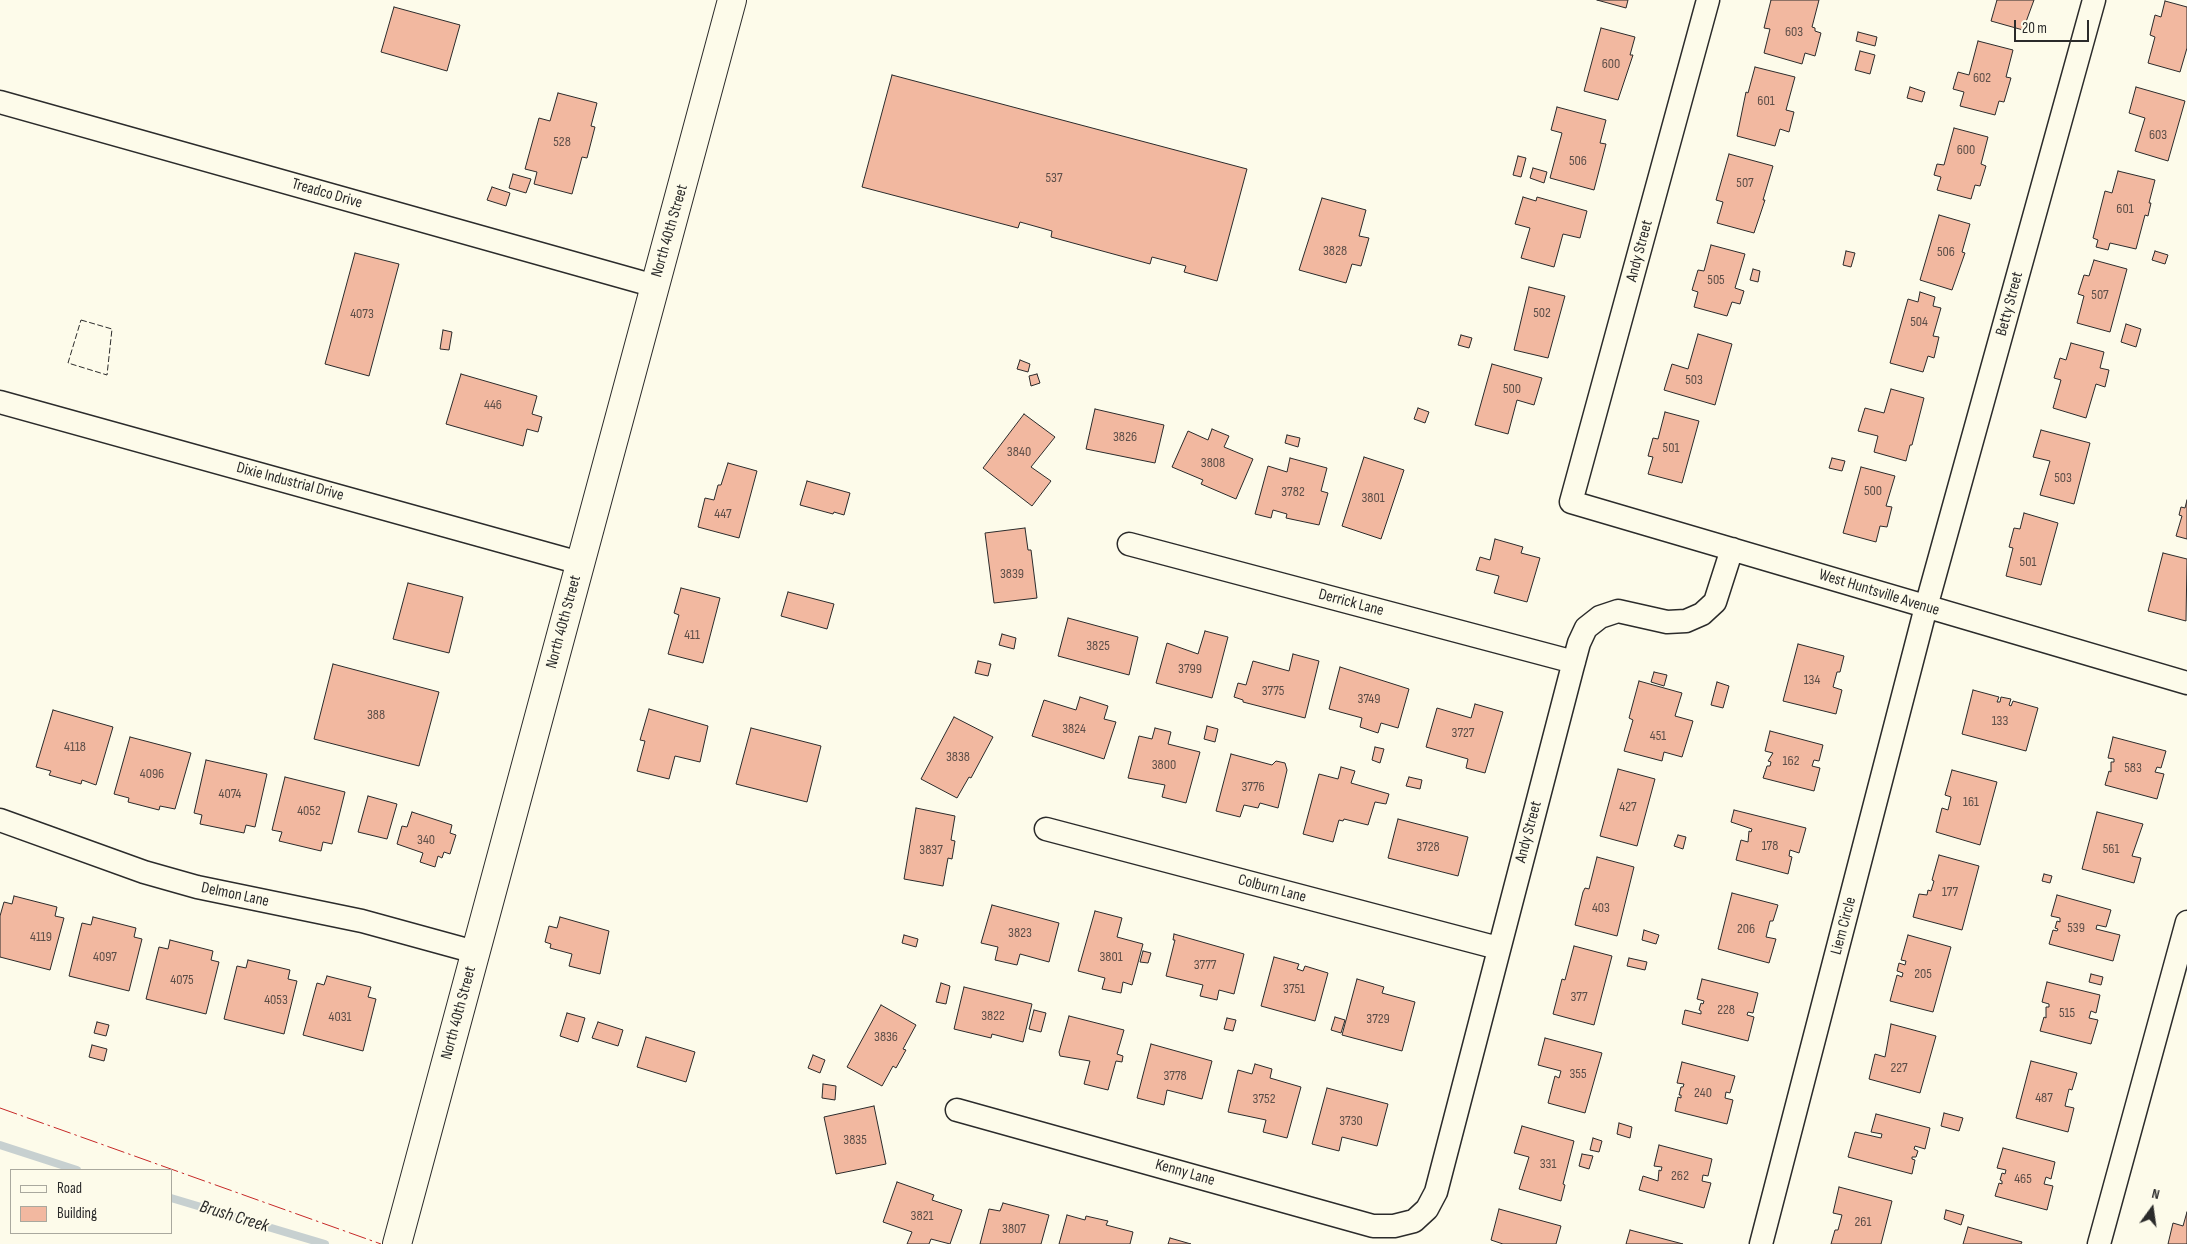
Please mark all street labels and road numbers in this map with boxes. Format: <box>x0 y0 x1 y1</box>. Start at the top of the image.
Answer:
street label: Treadco Drive <box>290 175 364 213</box>
street label: North 40th Street <box>648 182 692 280</box>
street label: Andy Street <box>1623 218 1657 284</box>
street label: Betty Street <box>1992 270 2028 338</box>
street label: Dixie Industrial Drive <box>234 458 346 506</box>
street label: West Huntsville Avenue <box>1816 566 1942 620</box>
street label: North 40th Street <box>542 573 586 671</box>
street label: Derrick Lane <box>1316 585 1386 621</box>
street label: Andy Street <box>1512 799 1546 865</box>
street label: Colburn Lane <box>1236 871 1308 907</box>
street label: Delmon Lane <box>199 878 271 912</box>
street label: Liem Circle <box>1827 895 1861 957</box>
street label: North 40th Street <box>437 964 481 1062</box>
street label: Kenny Lane <box>1153 1155 1217 1191</box>

